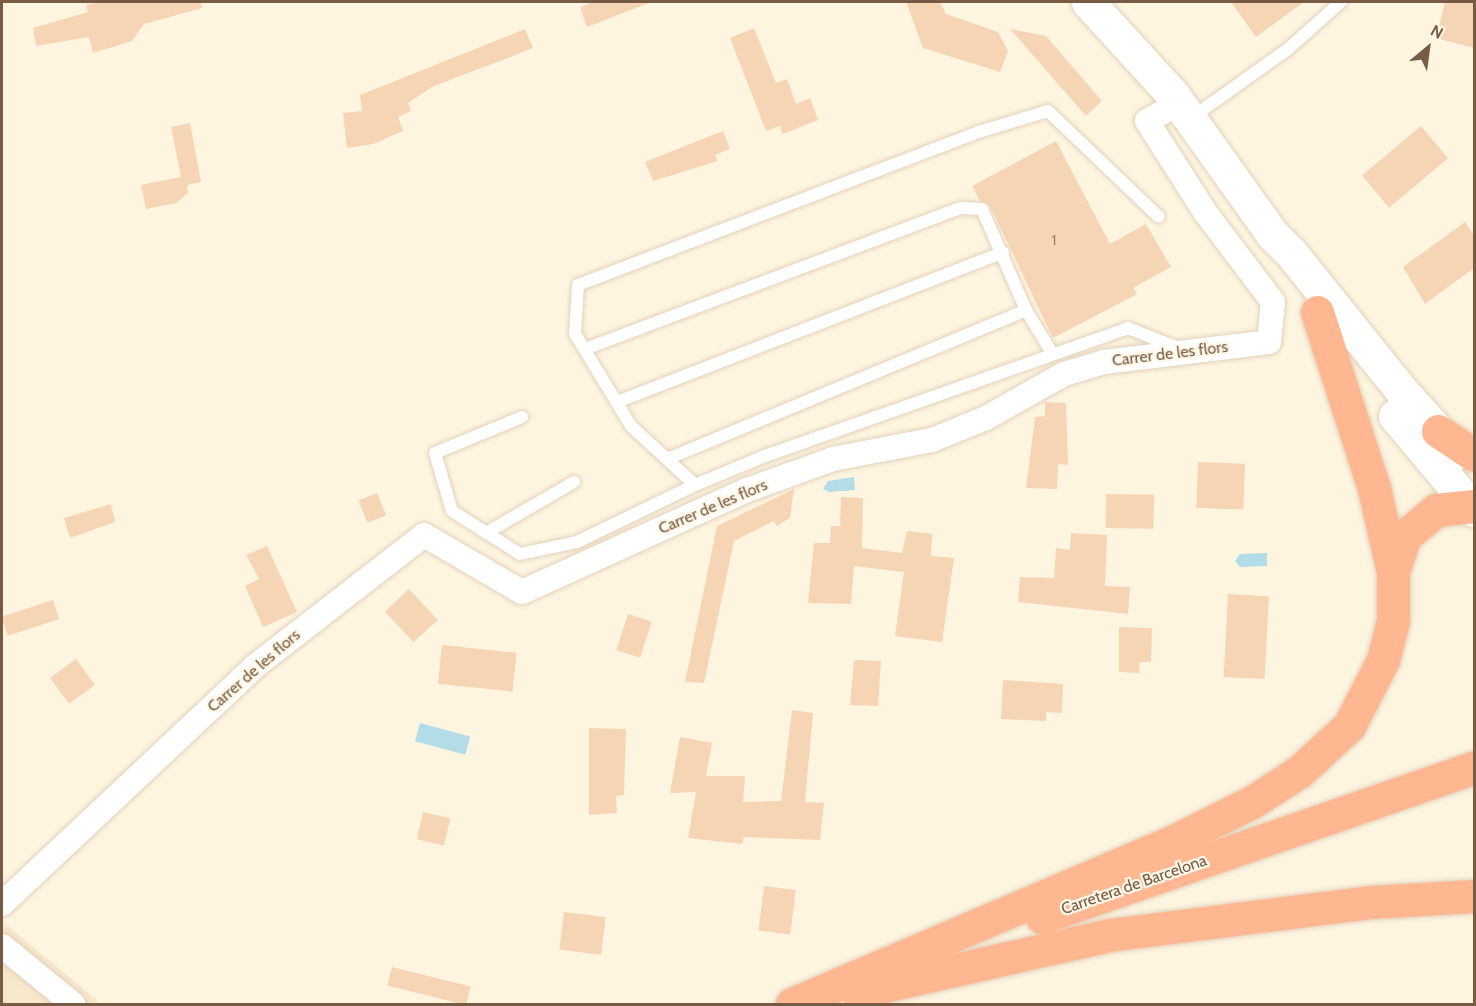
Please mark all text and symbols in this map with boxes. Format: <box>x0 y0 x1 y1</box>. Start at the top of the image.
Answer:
north arrow <box>1398 18 1458 78</box>
text: N <box>1427 21 1447 43</box>
house number: 1 <box>1052 232 1056 248</box>
street label: Carrer de les flors <box>1111 337 1229 371</box>
street label: Carrer de les flors <box>656 475 770 539</box>
street label: Carrer de les flors <box>204 626 304 716</box>
street label: Carretera de Barcelona <box>1059 851 1209 919</box>

